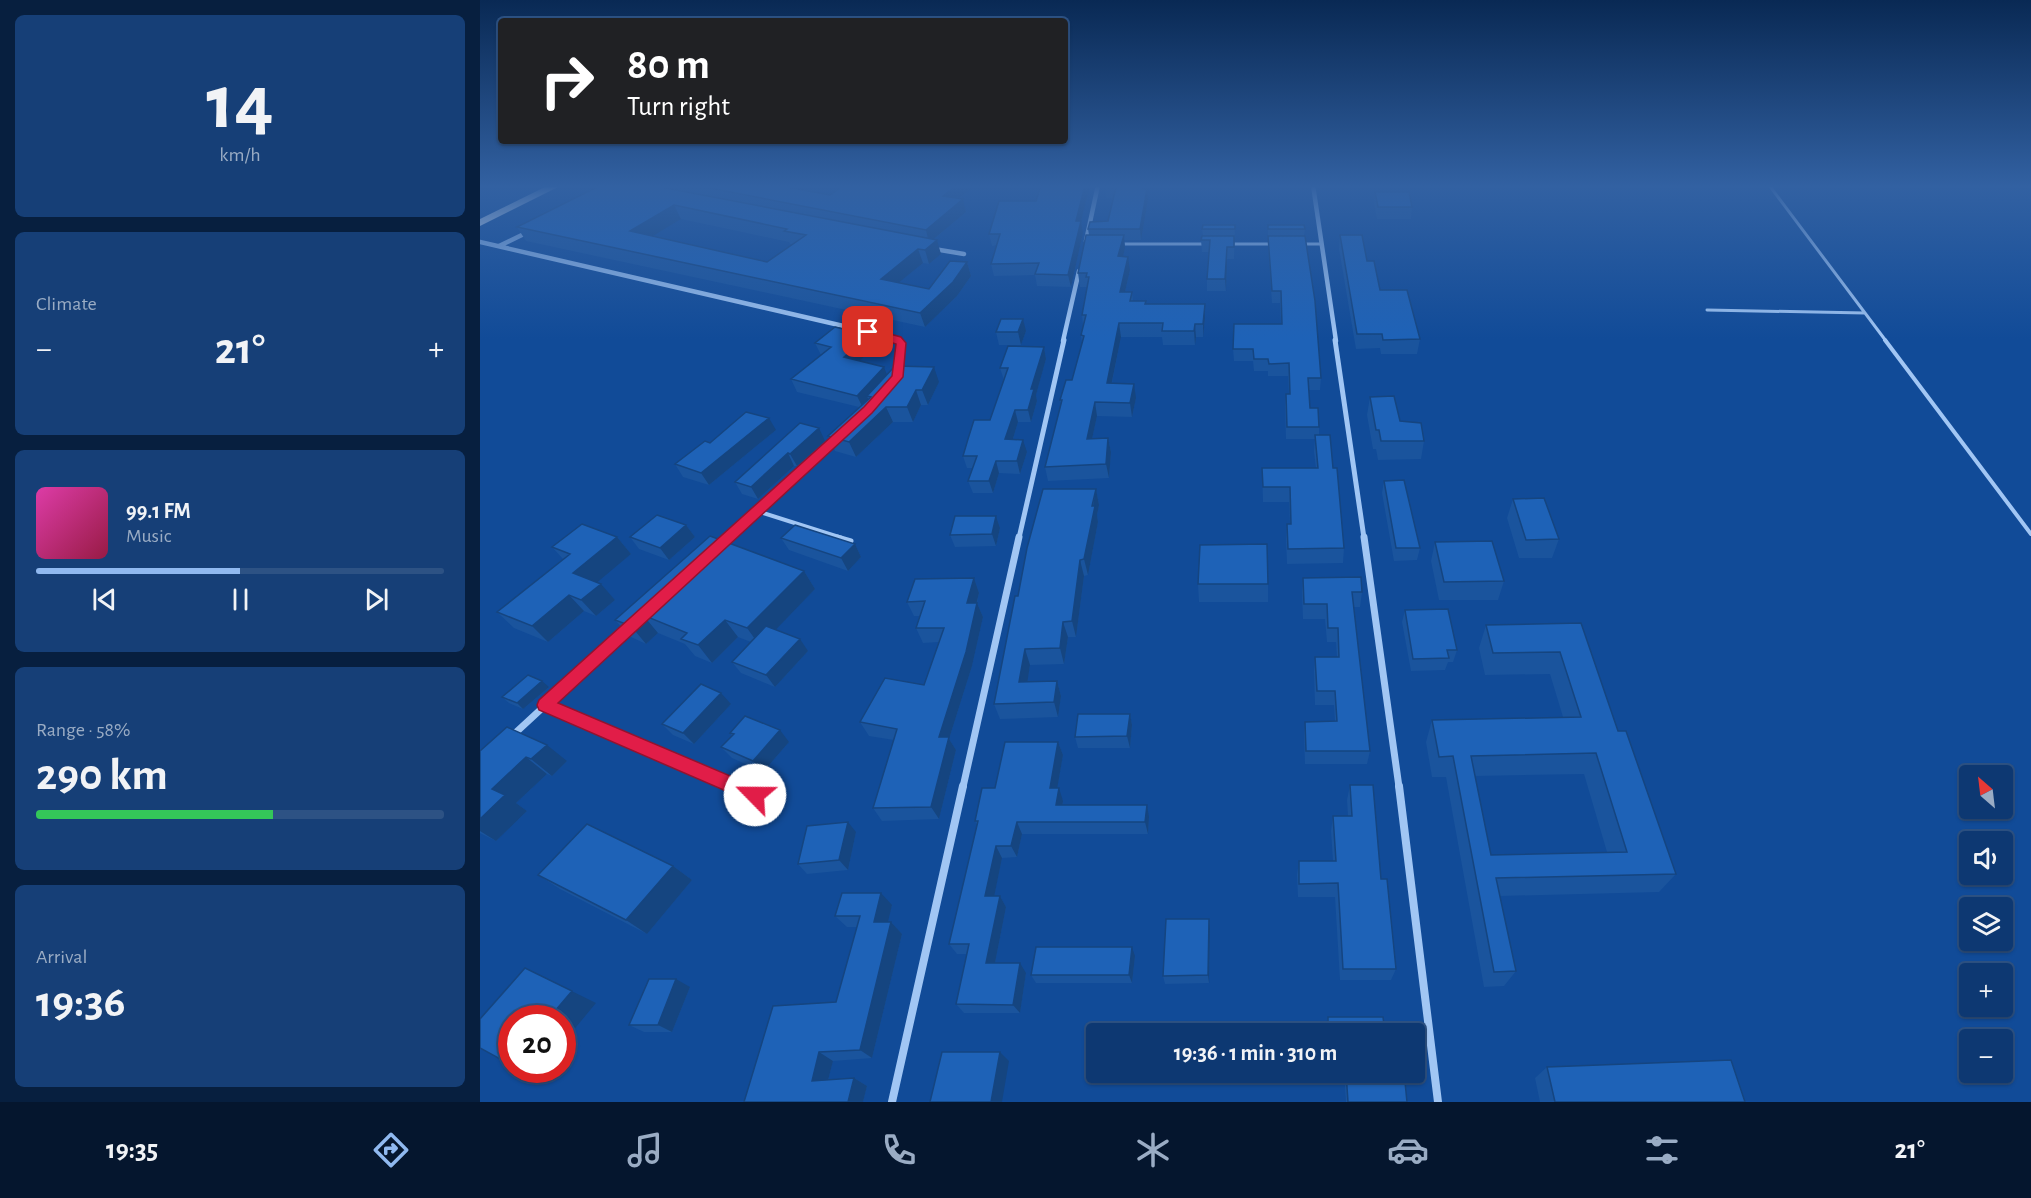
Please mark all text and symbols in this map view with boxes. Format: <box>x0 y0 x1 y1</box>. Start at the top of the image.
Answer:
icon: right <box>528 42 606 120</box>
text: 80 m <box>627 44 710 86</box>
text: 14 <box>206 65 274 143</box>
text: Turn right <box>627 93 730 120</box>
text: km/h <box>219 145 261 165</box>
text: Climate <box>36 294 97 314</box>
pin <box>842 306 893 357</box>
icon: arrive <box>851 315 884 348</box>
text: 21° <box>215 327 265 372</box>
text: − <box>36 333 52 366</box>
text: + <box>428 333 444 366</box>
text: 99.1 FM <box>126 500 191 522</box>
text: Music <box>126 526 172 546</box>
icon: previous <box>88 583 121 616</box>
icon: pause <box>224 583 257 616</box>
icon: next <box>360 583 393 616</box>
text: Range · 58% <box>36 720 131 740</box>
text: 290 km <box>36 753 168 798</box>
position arrow <box>723 763 787 827</box>
north arrow <box>1959 765 2013 819</box>
map controls <box>1959 765 2013 1083</box>
button: sound <box>1959 831 2013 885</box>
button: layers <box>1959 897 2013 951</box>
text: Arrival <box>36 947 87 967</box>
button: + <box>1959 963 2013 1017</box>
text: 19:36 <box>36 980 125 1025</box>
speed limit sign: 20 <box>498 1005 576 1083</box>
button: − <box>1959 1029 2013 1083</box>
text: 19:36 · 1 min · 310 m <box>1174 1042 1337 1064</box>
icon: directions <box>370 1129 412 1171</box>
icon: music <box>624 1129 666 1171</box>
icon: phone <box>878 1129 920 1171</box>
icon: climate <box>1132 1129 1174 1171</box>
icon: car <box>1387 1129 1429 1171</box>
icon: filters <box>1641 1129 1683 1171</box>
text: 19:35 <box>106 1136 158 1163</box>
text: 21° <box>1895 1136 1925 1163</box>

